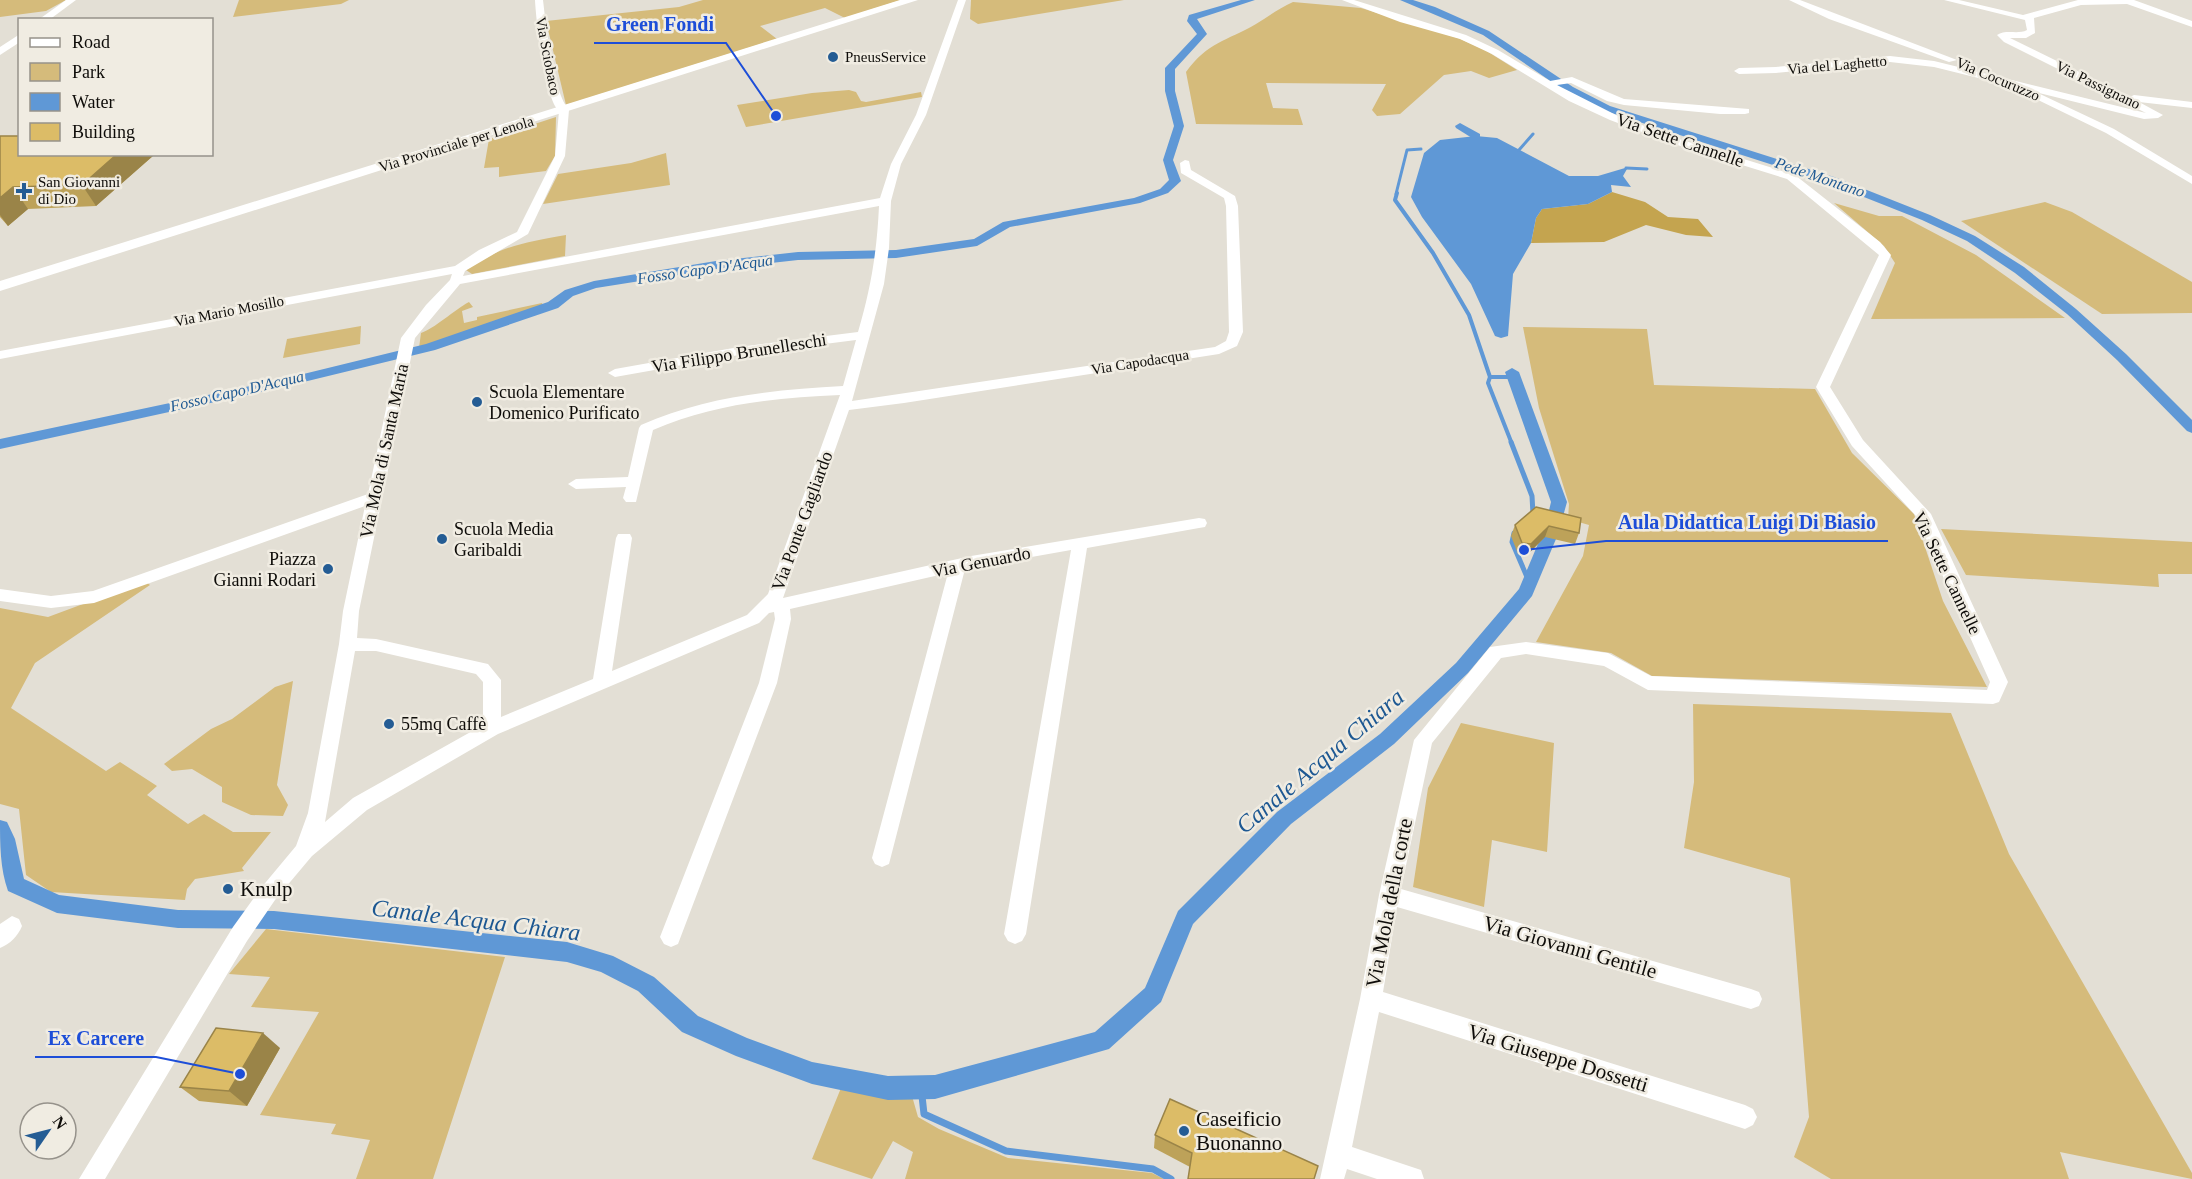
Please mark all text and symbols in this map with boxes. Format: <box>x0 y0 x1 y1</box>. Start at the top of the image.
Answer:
callout: Green Fondi <box>594 5 726 43</box>
text: Green Fondi <box>606 13 714 35</box>
street label: Via Sciobaco <box>533 15 563 97</box>
legend <box>18 18 213 156</box>
text: Road <box>72 32 110 52</box>
place label: PneusService <box>845 49 926 65</box>
marker: PneusService <box>826 50 840 64</box>
street label: Via del Laghetto <box>1787 53 1887 77</box>
street label: Via Cocuruzzo <box>1954 54 2042 104</box>
street label: Via Passignano <box>2053 58 2143 112</box>
text: Park <box>72 62 105 82</box>
text: Water <box>72 92 115 112</box>
street label: Via Sette Cannelle <box>1613 109 1747 171</box>
street label: Via Provinciale per Lenola <box>377 113 536 175</box>
text: Building <box>72 122 135 142</box>
water label: Pede Montano <box>1772 153 1867 200</box>
place label: San Giovanni di Dio <box>38 174 120 207</box>
marker: San Giovanni di Dio <box>15 182 33 200</box>
water label: Fosso Capo D'Acqua <box>635 251 774 288</box>
street label: Via Mario Mosillo <box>173 293 285 329</box>
street label: Via Filippo Brunelleschi <box>650 329 828 377</box>
street label: Via Capodacqua <box>1090 346 1190 378</box>
street label: Via Mola di Santa Maria <box>356 362 412 540</box>
water label: Fosso Capo D'Acqua <box>167 367 306 416</box>
place label: Scuola Elementare Domenico Purificato <box>489 382 639 423</box>
marker: Scuola Elementare Domenico Purificato <box>470 395 484 409</box>
street label: Via Ponte Gagliardo <box>767 449 837 593</box>
callout: Aula Didattica Luigi Di Biasio <box>1606 503 1888 541</box>
street label: Via Sette Cannelle <box>1909 508 1985 638</box>
text: Aula Didattica Luigi Di Biasio <box>1618 511 1876 534</box>
place label: Scuola Media Garibaldi <box>454 519 553 560</box>
marker: Scuola Media Garibaldi <box>435 532 449 546</box>
street label: Via Genuardo <box>930 543 1032 581</box>
place label: Piazza Gianni Rodari <box>214 549 316 590</box>
marker: Piazza Gianni Rodari <box>321 562 335 576</box>
water label: Canale Acqua Chiara <box>1231 683 1409 839</box>
place label: 55mq Caffè <box>401 714 486 734</box>
marker: 55mq Caffè <box>382 717 396 731</box>
street label: Via Mola della corte <box>1361 816 1417 990</box>
place label: Knulp <box>240 877 293 901</box>
marker: Knulp <box>221 882 235 896</box>
water label: Canale Acqua Chiara <box>370 894 582 946</box>
street label: Via Giovanni Gentile <box>1480 911 1660 983</box>
callout: Ex Carcere <box>35 1019 156 1057</box>
street label: Via Giuseppe Dossetti <box>1465 1019 1651 1097</box>
text: Ex Carcere <box>48 1027 144 1049</box>
north arrow <box>18 1101 78 1161</box>
place label: Caseificio Buonanno <box>1196 1107 1282 1155</box>
text: N <box>50 1113 70 1133</box>
marker: Caseificio Buonanno <box>1177 1124 1191 1138</box>

